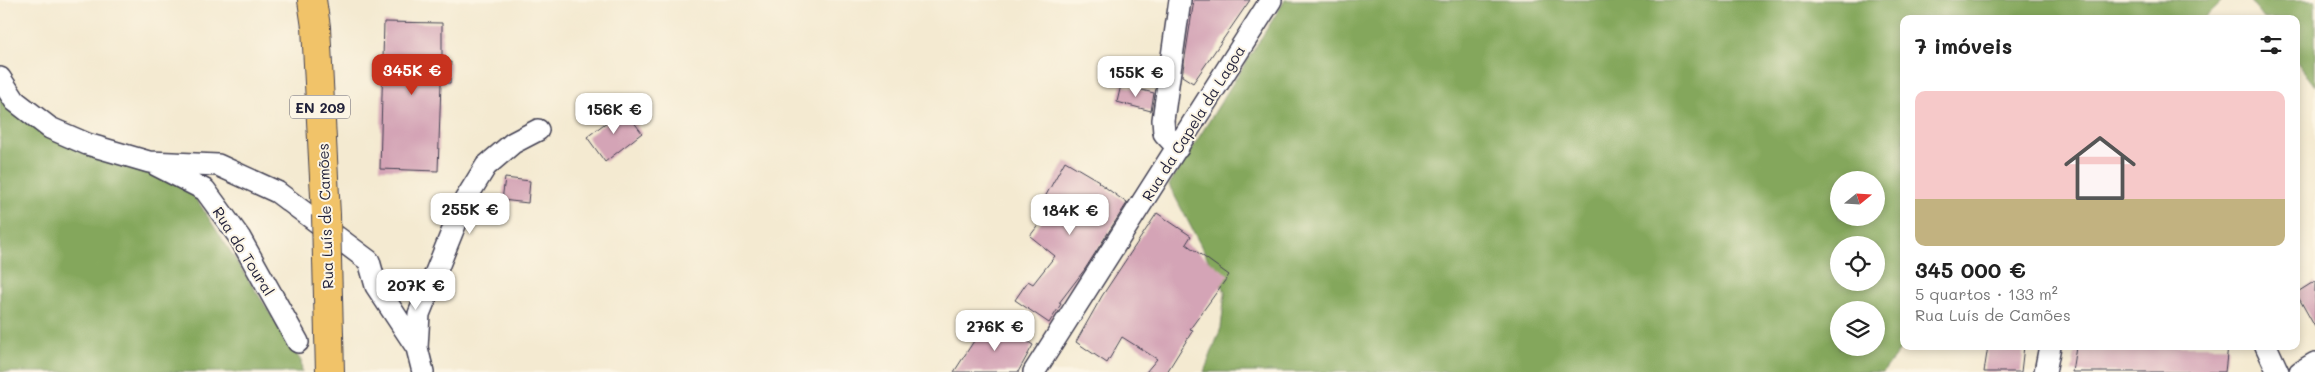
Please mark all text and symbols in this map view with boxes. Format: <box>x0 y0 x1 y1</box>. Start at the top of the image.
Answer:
icon: filters <box>2257 31 2285 59</box>
text: 7 imóveis <box>1915 32 2012 59</box>
street label: Rua da Capela da Lagoa <box>1137 41 1249 205</box>
pin: 345K € <box>371 54 453 96</box>
pin: 155K € <box>1095 56 1177 98</box>
text: 345K € <box>383 59 441 80</box>
text: 155K € <box>1108 61 1164 82</box>
pin: 156K € <box>573 92 655 135</box>
road number: EN 209 <box>290 95 350 118</box>
text: 156K € <box>586 98 642 119</box>
icon: home <box>2055 123 2145 213</box>
street label: Rua Luís de Camões <box>312 143 338 289</box>
north arrow <box>1830 171 1885 226</box>
map controls <box>1830 171 1885 356</box>
pin: 255K € <box>429 192 511 235</box>
pin: 184K € <box>1029 194 1111 236</box>
text: 255K € <box>442 198 498 219</box>
text: 184K € <box>1042 199 1098 220</box>
street label: Rua do Toural <box>209 203 279 299</box>
button: locate <box>1830 236 1885 291</box>
text: 345 000 € <box>1915 256 2026 283</box>
pin: 207K € <box>375 268 457 311</box>
text: 207K € <box>387 274 445 295</box>
text: 5 quartos · 133 m² <box>1915 283 2058 304</box>
button: layers <box>1830 301 1885 356</box>
text: Rua Luís de Camões <box>1915 304 2071 325</box>
pin: 276K € <box>954 310 1036 352</box>
text: 276K € <box>967 315 1023 336</box>

